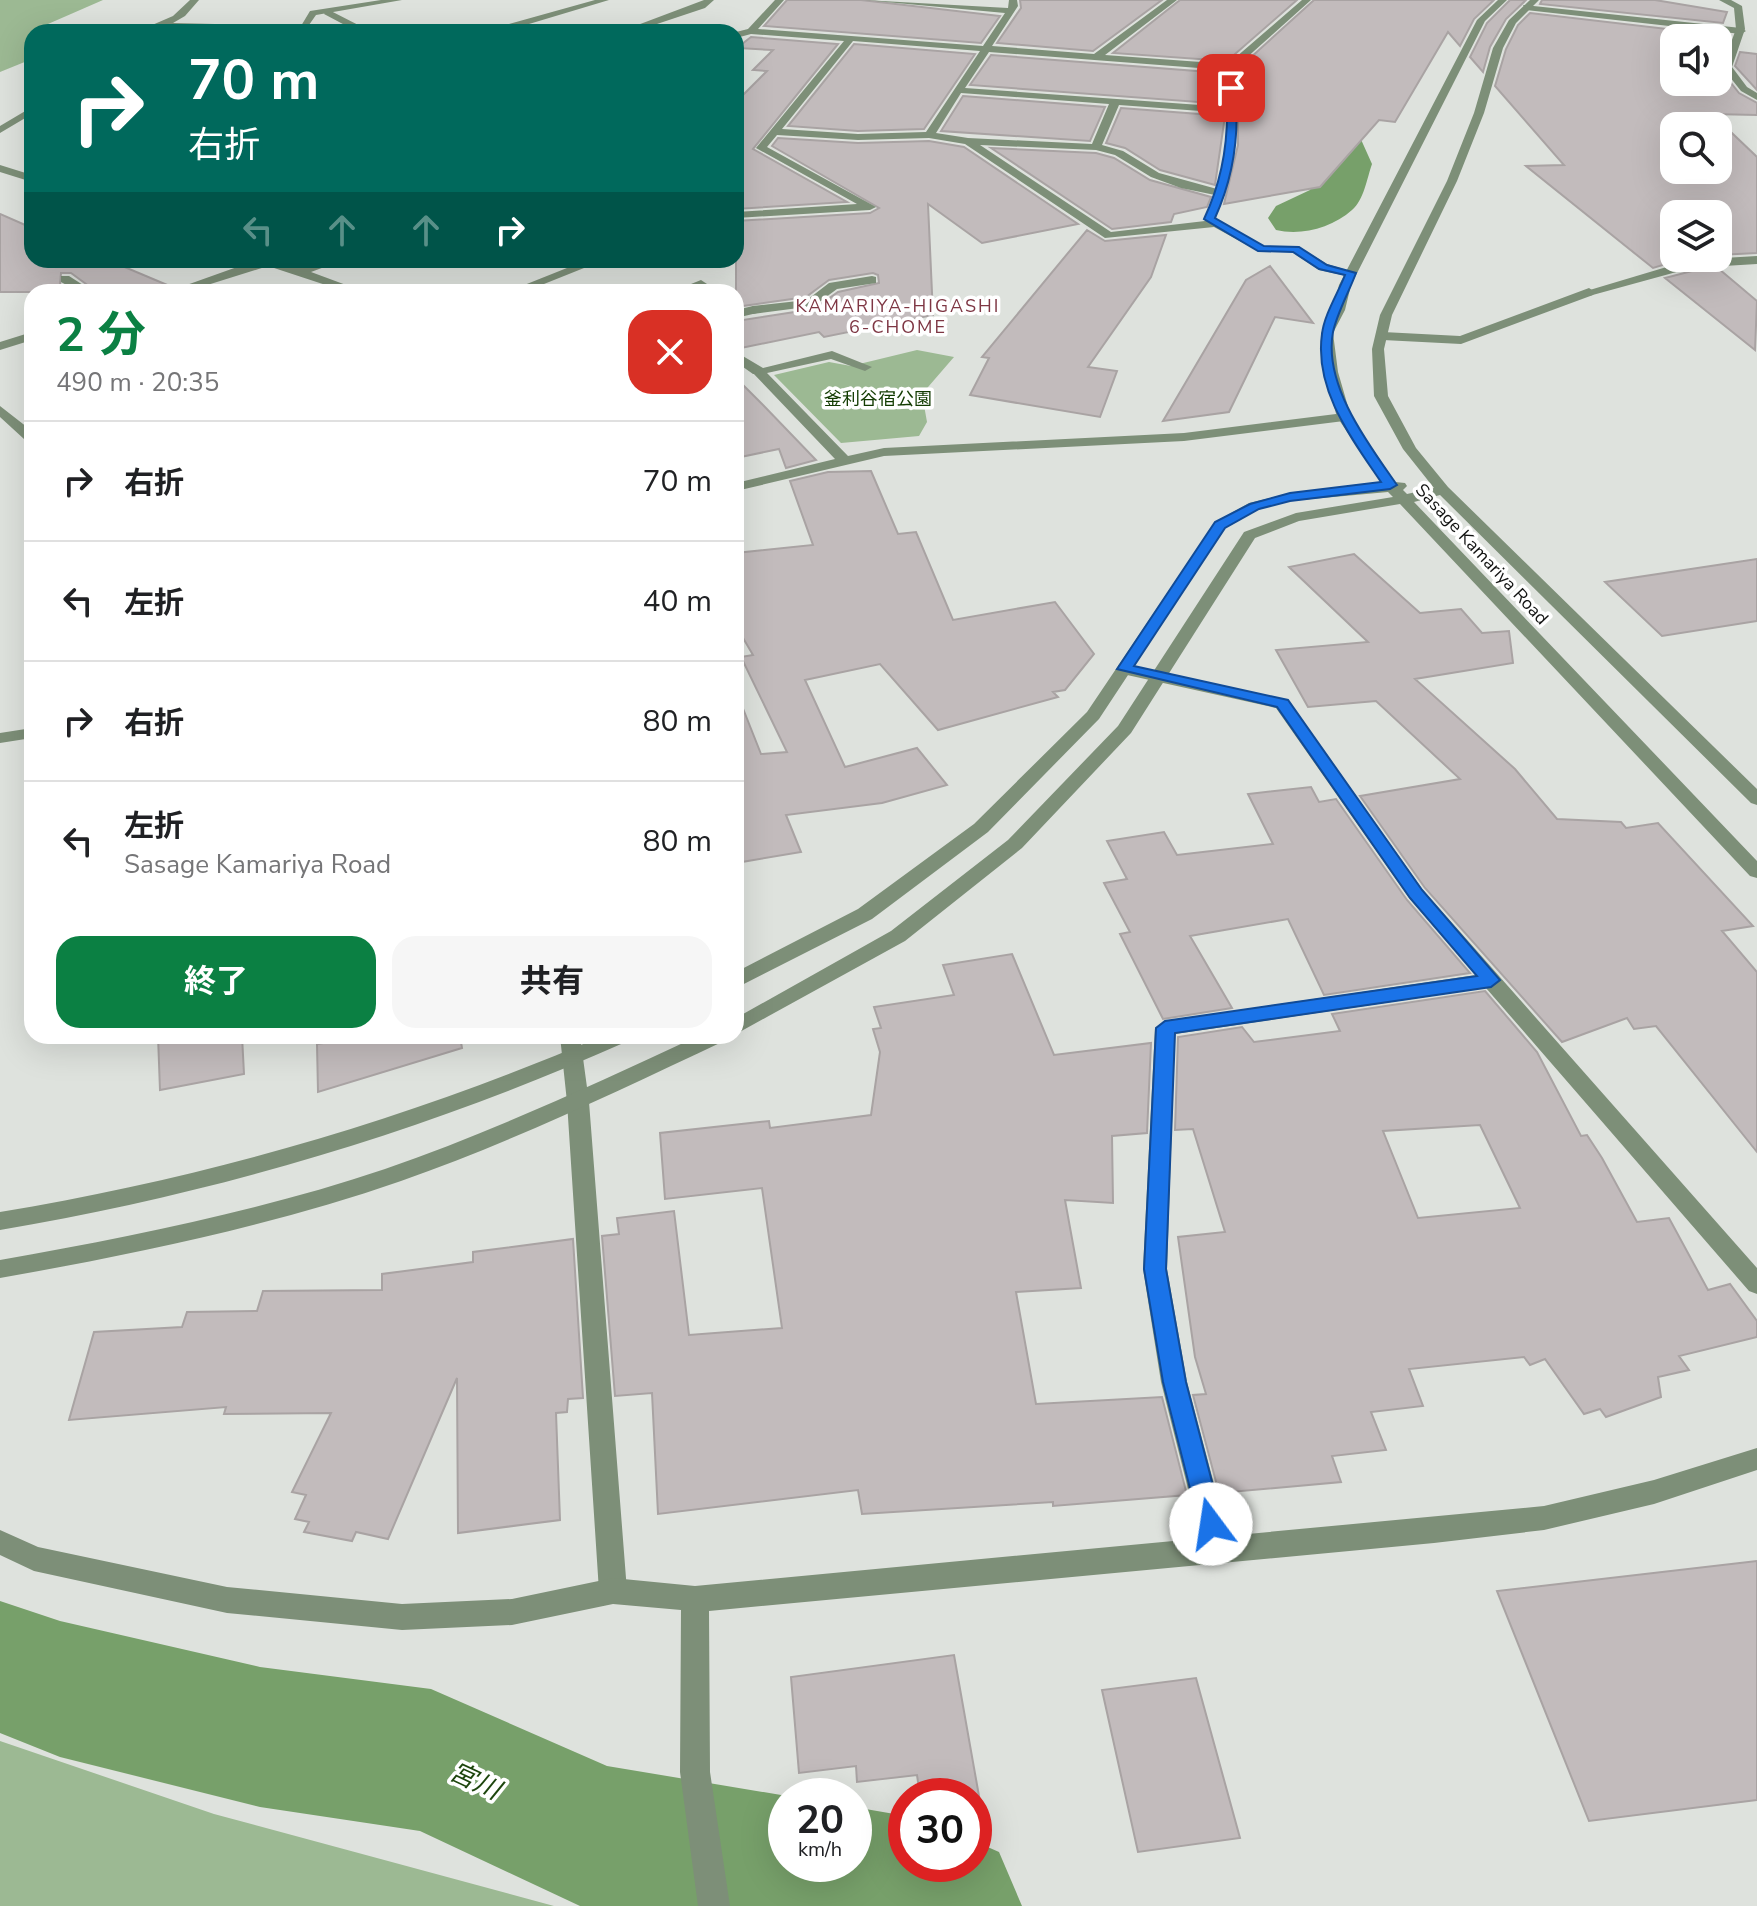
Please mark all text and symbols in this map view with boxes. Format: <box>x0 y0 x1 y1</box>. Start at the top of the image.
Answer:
map controls <box>1660 24 1732 272</box>
button: sound <box>1660 24 1732 96</box>
text: 70 m <box>188 42 319 119</box>
pin <box>1197 54 1265 122</box>
icon: right <box>56 56 160 160</box>
icon: arrive <box>1209 66 1253 110</box>
button: search <box>1660 112 1732 184</box>
text: 右折 <box>188 121 260 170</box>
button: layers <box>1660 200 1732 272</box>
icon: left <box>236 208 280 252</box>
icon: ahead <box>320 208 364 252</box>
icon: ahead <box>404 208 448 252</box>
icon: right <box>488 208 532 252</box>
district label: KAMARIYA-HIGASHI 6-CHOME <box>796 294 1000 339</box>
text: 2 分 <box>56 302 146 368</box>
button: close <box>628 310 712 394</box>
text: 490 m · 20:35 <box>56 365 219 400</box>
park label: 釜利谷宿公園 <box>824 387 932 411</box>
icon: right <box>56 459 100 503</box>
text: 70 m <box>643 461 712 502</box>
text: 右折 <box>124 463 184 504</box>
street label: Sasage Kamariya Road <box>1410 478 1554 630</box>
icon: left <box>56 579 100 623</box>
text: 40 m <box>643 581 712 622</box>
text: 左折 <box>124 583 184 624</box>
icon: right <box>56 699 100 743</box>
text: 80 m <box>643 701 712 742</box>
text: 右折 <box>124 703 184 744</box>
text: 左折 <box>124 806 184 847</box>
icon: left <box>56 819 100 863</box>
text: 80 m <box>643 821 712 862</box>
text: Sasage Kamariya Road <box>124 847 391 882</box>
button: 終了 <box>56 936 376 1028</box>
button: 共有 <box>392 936 712 1028</box>
position arrow <box>1169 1482 1253 1566</box>
water label: 宮川 <box>444 1754 509 1809</box>
speed limit sign: 30 <box>888 1778 992 1882</box>
text: 20 <box>796 1793 844 1847</box>
text: km/h <box>798 1836 842 1863</box>

